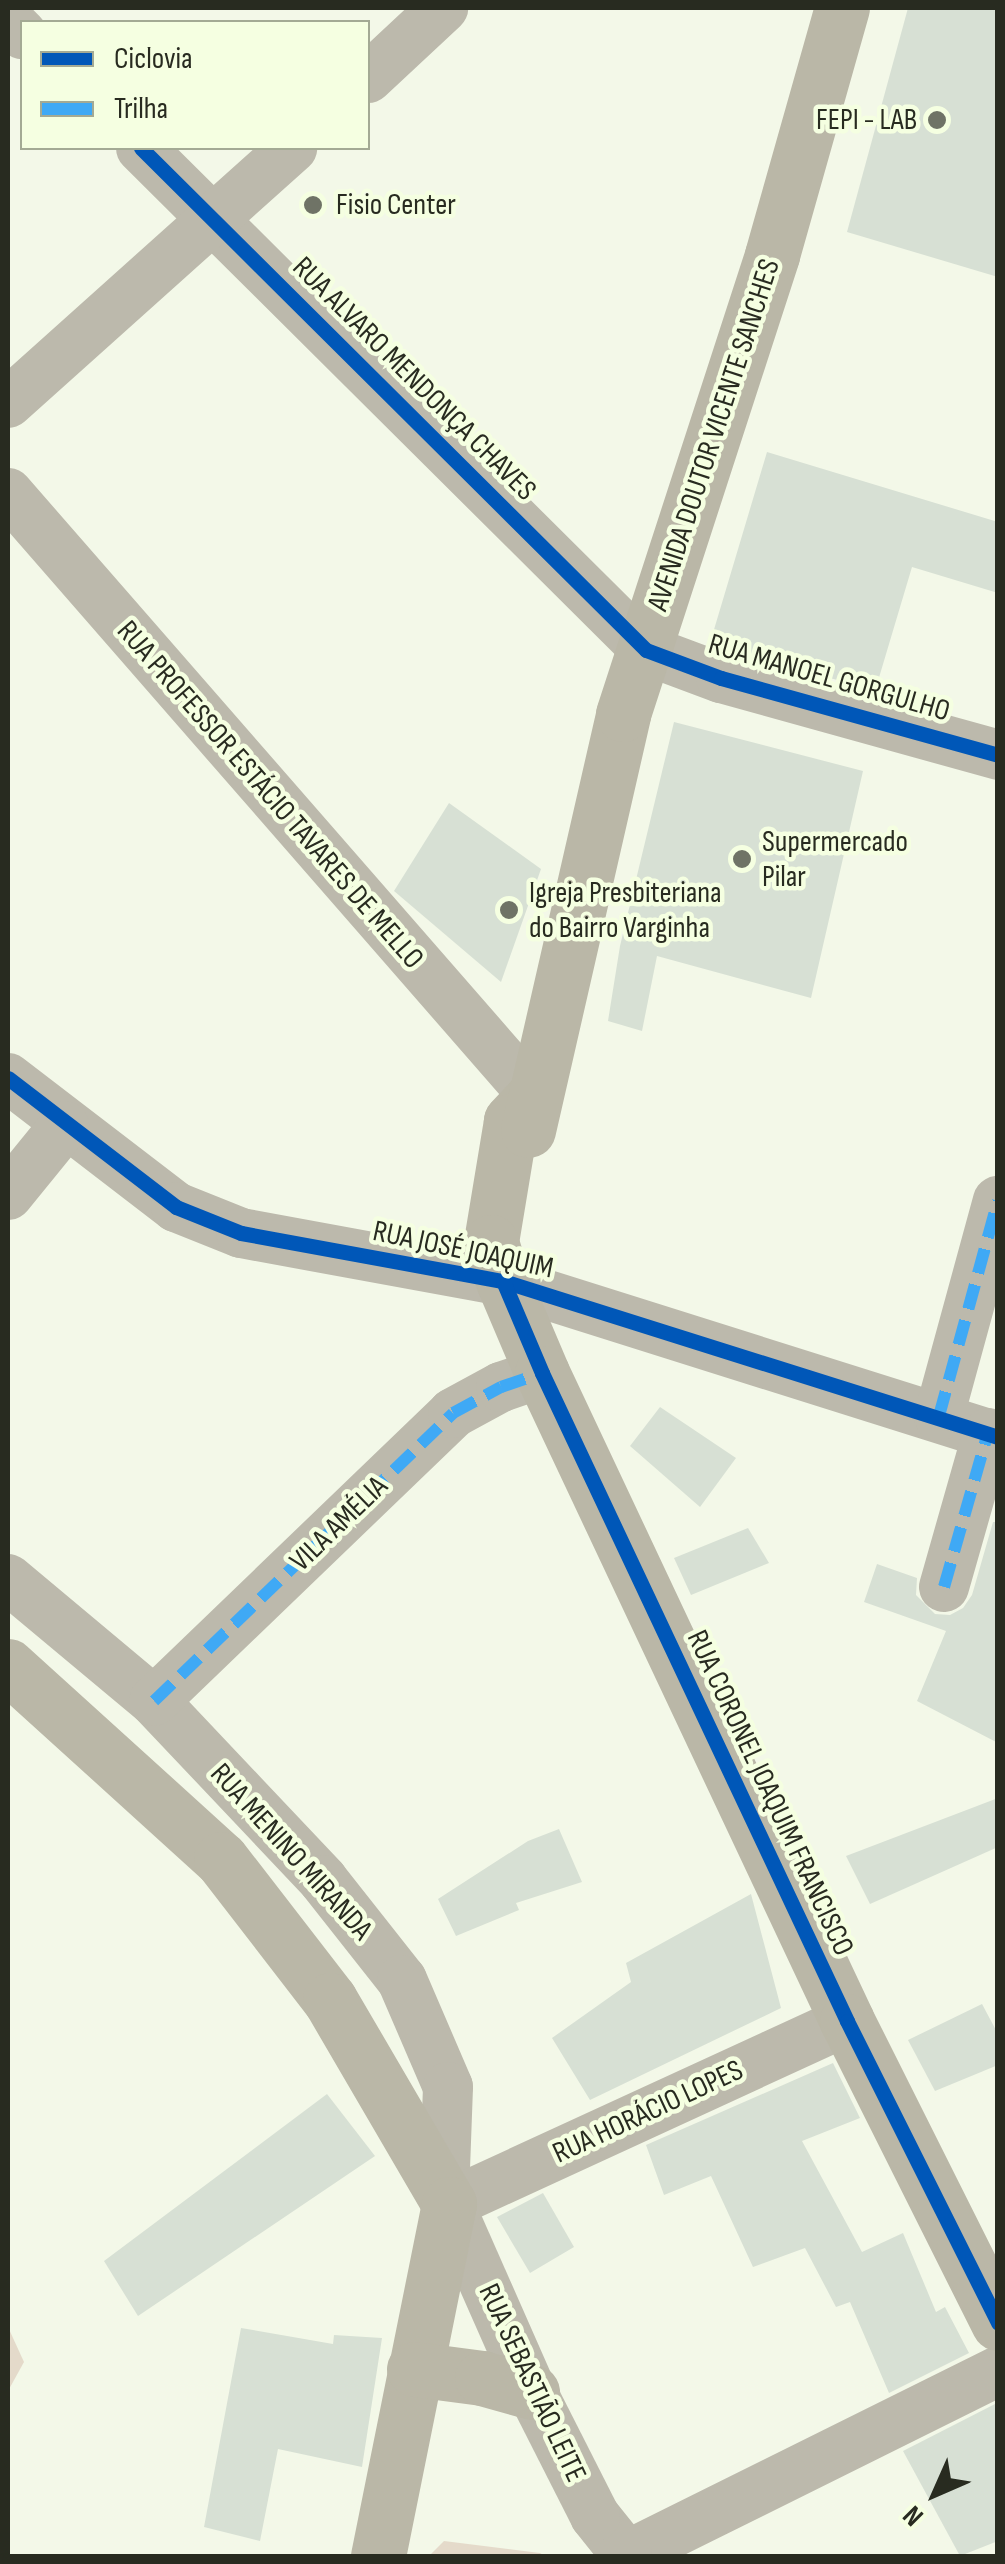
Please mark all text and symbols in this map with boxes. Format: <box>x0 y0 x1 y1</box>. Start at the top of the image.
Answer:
legend <box>20 20 370 150</box>
text: Ciclovia <box>114 41 193 77</box>
text: Trilha <box>114 91 168 127</box>
place label: FEPI - LAB <box>816 102 917 138</box>
marker: FEPI - LAB <box>926 109 948 131</box>
place label: Fisio Center <box>336 187 456 223</box>
marker: Fisio Center <box>300 192 326 218</box>
street label: RUA ALVARO MENDONÇA CHAVES <box>285 250 543 508</box>
street label: AVENIDA DOUTOR VICENTE SANCHES <box>640 255 788 615</box>
street label: RUA PROFESSOR ESTÁCIO TAVARES DE MELLO <box>109 614 431 976</box>
street label: RUA MANOEL GORGULHO <box>704 626 954 730</box>
place label: Supermercado Pilar <box>762 824 908 894</box>
marker: Supermercado Pilar <box>731 848 753 870</box>
place label: Igreja Presbiteriana do Bairro Varginha <box>529 875 722 946</box>
marker: Igreja Presbiteriana do Bairro Varginha <box>498 899 520 921</box>
street label: RUA JOSÉ JOAQUIM <box>369 1213 557 1287</box>
street label: VILA AMÉLIA <box>283 1469 395 1579</box>
street label: RUA CORONEL JOAQUIM FRANCISCO <box>679 1625 861 1961</box>
street label: RUA MENINO MIRANDA <box>202 1756 380 1948</box>
street label: RUA HORÁCIO LOPES <box>547 2052 749 2172</box>
street label: RUA SEBASTIÃO LEITE <box>470 2278 594 2488</box>
north arrow <box>885 2444 985 2544</box>
text: N <box>896 2499 930 2533</box>

